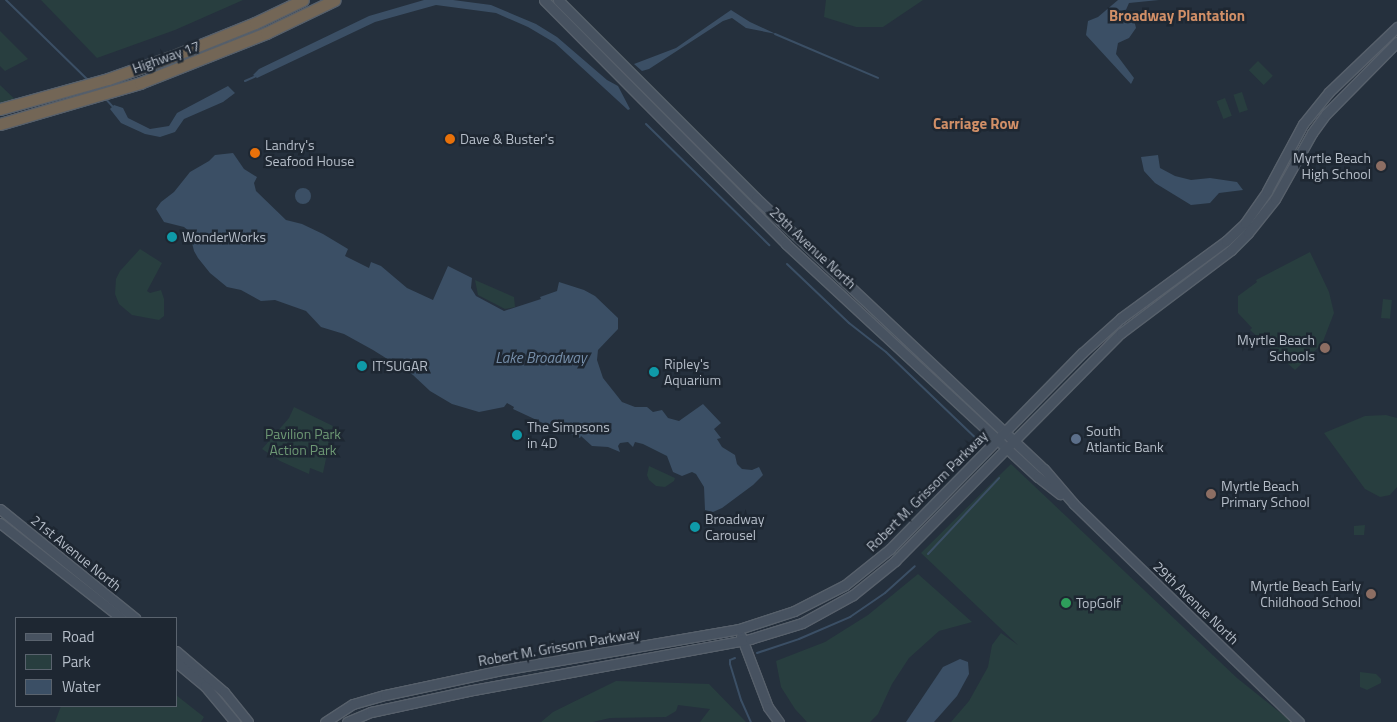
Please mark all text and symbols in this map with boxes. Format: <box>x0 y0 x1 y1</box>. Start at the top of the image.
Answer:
district label: Broadway Plantation <box>1109 7 1245 25</box>
street label: Highway 17 <box>130 37 202 77</box>
district label: Carriage Row <box>933 115 1019 133</box>
place label: Dave & Buster's <box>460 131 554 147</box>
marker: Dave & Buster's <box>444 133 456 145</box>
place label: Landry's Seafood House <box>265 137 354 170</box>
marker: Landry's Seafood House <box>249 147 261 159</box>
place label: Myrtle Beach High School <box>1293 150 1371 182</box>
marker: Myrtle Beach High School <box>1375 160 1387 172</box>
street label: 29th Avenue North <box>766 204 860 292</box>
place label: WonderWorks <box>182 229 266 245</box>
marker: WonderWorks <box>166 231 178 243</box>
place label: Myrtle Beach Schools <box>1237 332 1315 364</box>
marker: Myrtle Beach Schools <box>1319 342 1331 354</box>
water label: Lake Broadway <box>495 349 587 367</box>
place label: Ripley's Aquarium <box>664 356 721 388</box>
place label: IT'SUGAR <box>372 358 428 374</box>
marker: IT'SUGAR <box>356 360 368 372</box>
marker: Ripley's Aquarium <box>648 366 660 378</box>
place label: The Simpsons in 4D <box>527 419 610 452</box>
place label: South Atlantic Bank <box>1086 423 1164 456</box>
park label: Pavilion Park Action Park <box>265 426 341 458</box>
street label: Robert M. Grissom Parkway <box>863 427 991 555</box>
marker: The Simpsons in 4D <box>511 429 523 441</box>
marker: South Atlantic Bank <box>1070 433 1082 445</box>
place label: Myrtle Beach Primary School <box>1221 478 1310 511</box>
marker: Myrtle Beach Primary School <box>1205 488 1217 500</box>
place label: Broadway Carousel <box>705 511 764 544</box>
street label: 21st Avenue North <box>28 512 124 594</box>
marker: Broadway Carousel <box>689 521 701 533</box>
street label: 29th Avenue North <box>1150 558 1242 648</box>
place label: Myrtle Beach Early Childhood School <box>1250 578 1361 610</box>
marker: Myrtle Beach Early Childhood School <box>1365 588 1377 600</box>
place label: TopGolf <box>1076 595 1121 611</box>
marker: TopGolf <box>1060 597 1072 609</box>
legend <box>15 617 178 707</box>
text: Road <box>62 625 94 648</box>
street label: Robert M. Grissom Parkway <box>477 625 641 669</box>
text: Park <box>62 650 91 673</box>
text: Water <box>62 675 101 698</box>

